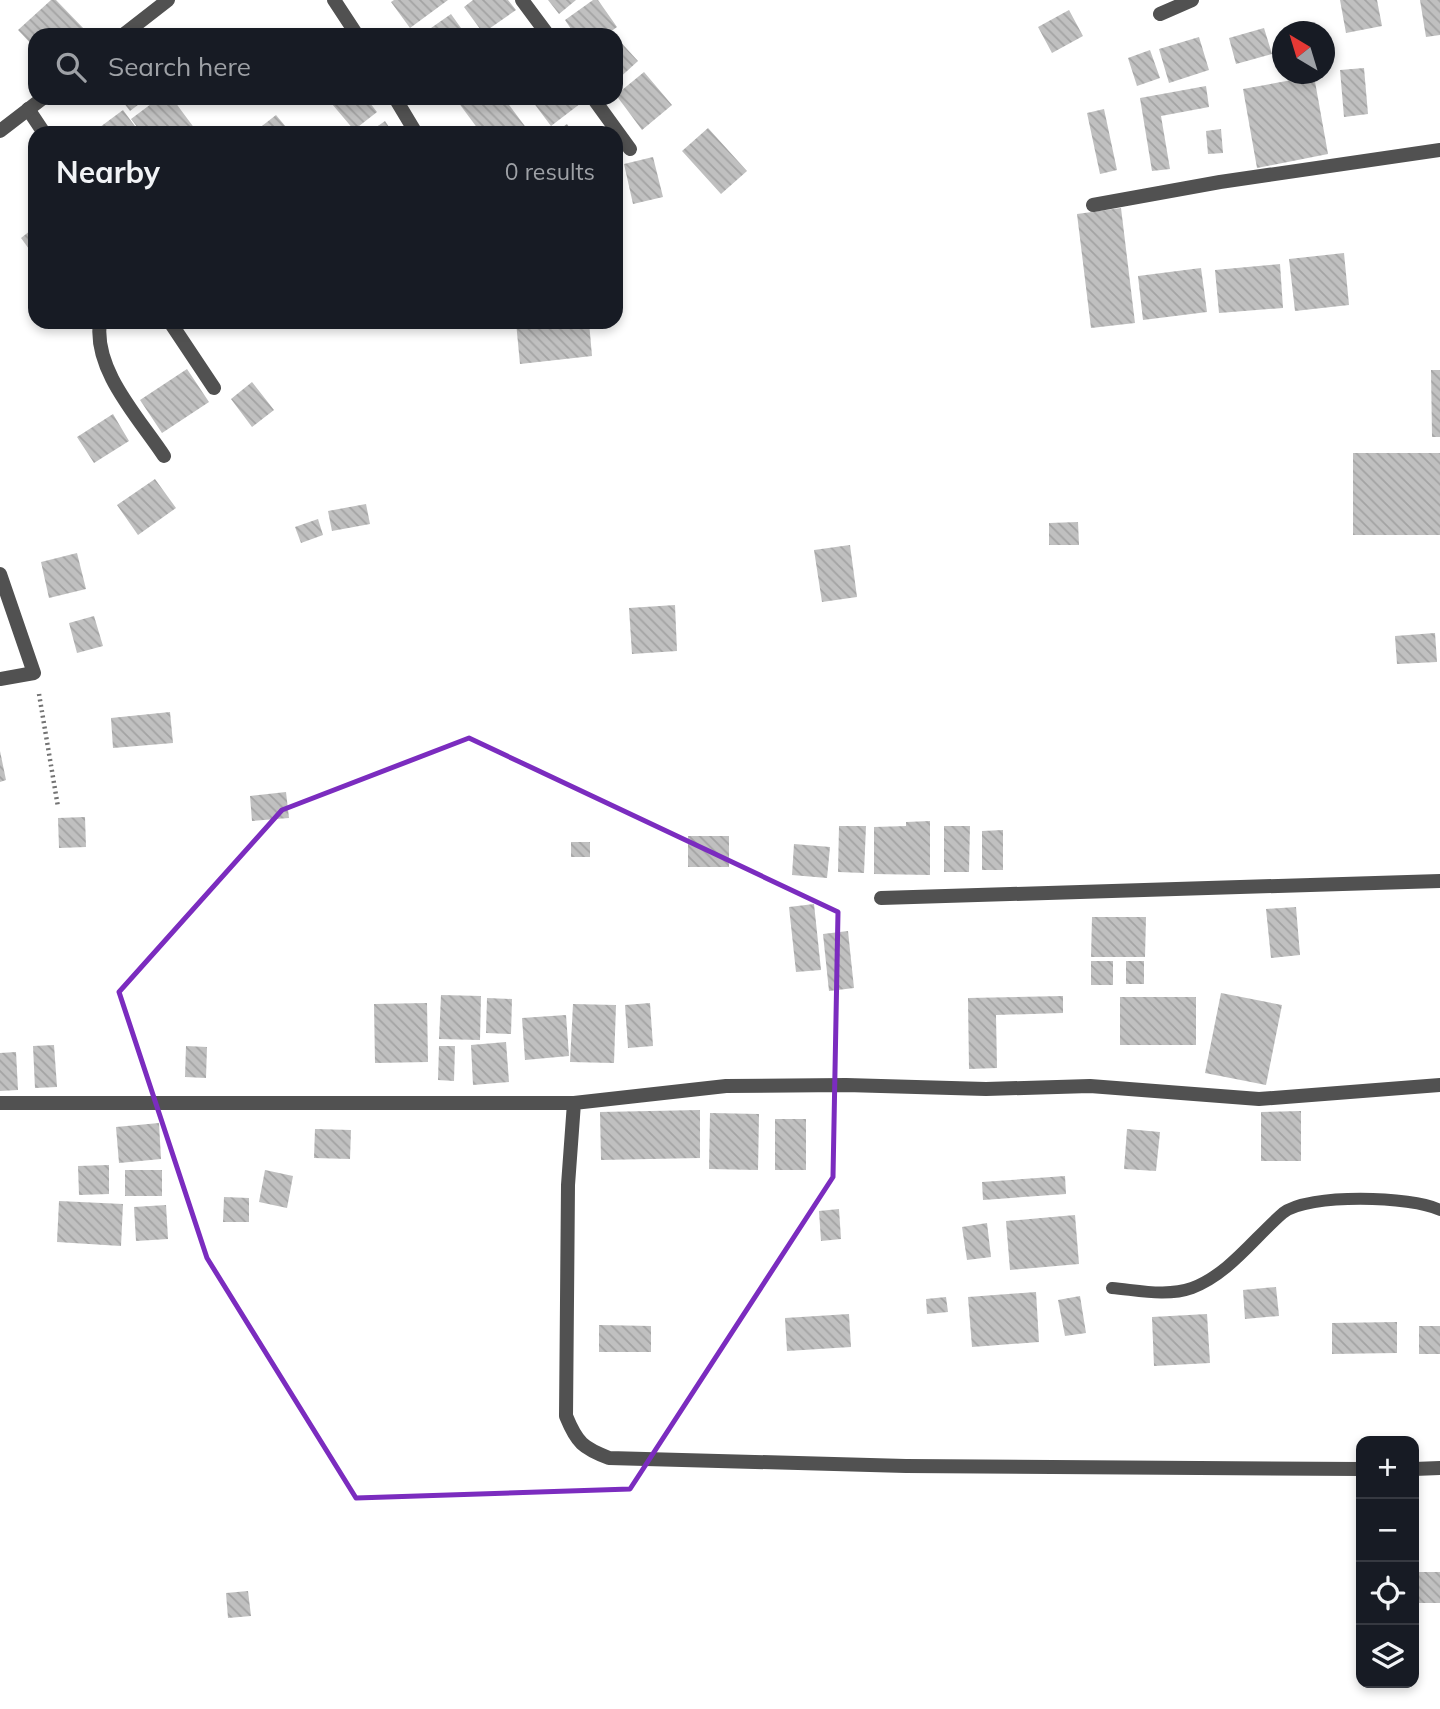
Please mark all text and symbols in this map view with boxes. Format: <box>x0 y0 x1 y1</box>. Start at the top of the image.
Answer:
north arrow <box>1272 21 1335 84</box>
search box <box>28 28 623 105</box>
icon: search <box>52 48 90 86</box>
text: Search here <box>108 50 251 83</box>
text: Nearby <box>56 153 160 191</box>
text: 0 results <box>505 157 595 186</box>
map controls <box>1356 1436 1419 1688</box>
button: + <box>1356 1436 1419 1499</box>
button: − <box>1356 1499 1419 1562</box>
button: locate <box>1356 1562 1419 1625</box>
button: layers <box>1356 1625 1419 1688</box>

